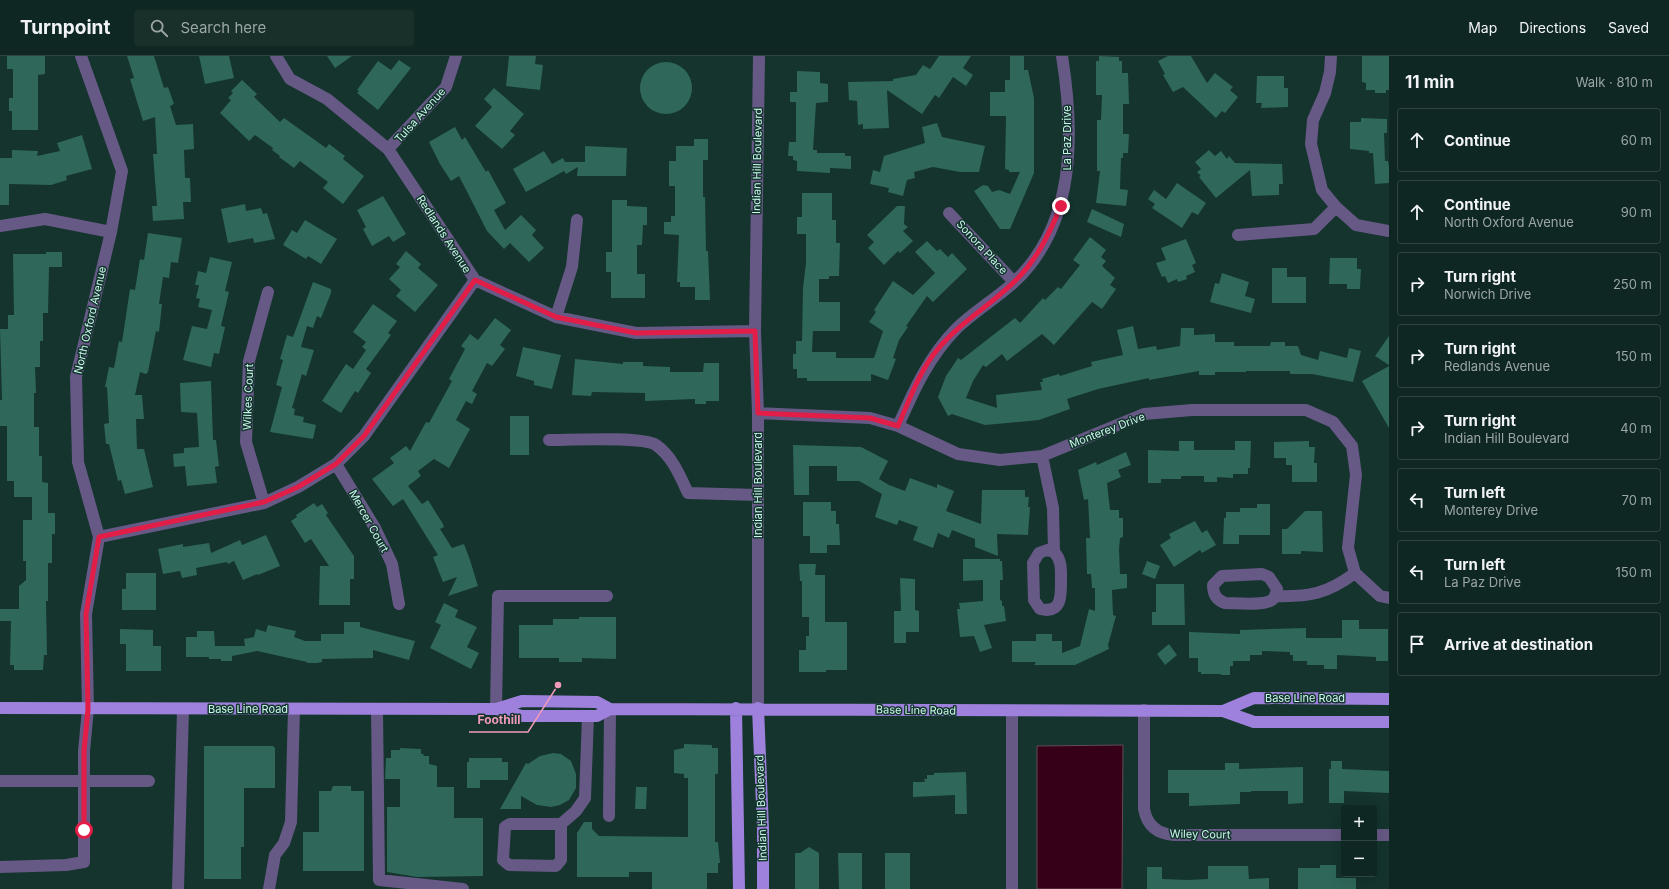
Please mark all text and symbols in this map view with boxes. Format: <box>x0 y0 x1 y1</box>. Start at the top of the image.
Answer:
search box <box>134 10 414 46</box>
text: Turnpoint <box>20 16 110 39</box>
icon: search <box>148 17 170 39</box>
text: Search here <box>180 18 266 37</box>
text: Map <box>1468 19 1497 36</box>
text: Directions <box>1519 19 1586 36</box>
text: Saved <box>1608 19 1649 36</box>
text: 11 min <box>1405 72 1454 92</box>
text: Walk · 810 m <box>1576 74 1653 90</box>
street label: Tulsa Avenue <box>392 85 448 145</box>
street label: La Paz Drive <box>1060 105 1074 171</box>
street label: Indian Hill Boulevard <box>749 108 765 214</box>
icon: ahead <box>1406 129 1428 151</box>
text: Continue <box>1444 131 1511 150</box>
text: 60 m <box>1621 132 1652 148</box>
street label: Redlands Avenue <box>414 193 474 275</box>
text: Continue <box>1444 195 1511 214</box>
route end <box>1052 197 1070 215</box>
icon: ahead <box>1406 201 1428 223</box>
text: 90 m <box>1621 204 1652 220</box>
text: North Oxford Avenue <box>1444 214 1574 230</box>
street label: Sonora Place <box>953 217 1011 277</box>
street label: North Oxford Avenue <box>71 265 109 375</box>
text: Turn right <box>1444 267 1516 286</box>
icon: right <box>1406 273 1428 295</box>
text: 250 m <box>1613 276 1652 292</box>
text: Norwich Drive <box>1444 286 1531 302</box>
text: Turn right <box>1444 339 1516 358</box>
icon: right <box>1406 345 1428 367</box>
text: 150 m <box>1616 348 1652 364</box>
text: Redlands Avenue <box>1444 358 1550 374</box>
street label: Wilkes Court <box>240 363 256 430</box>
street label: Monterey Drive <box>1067 409 1147 451</box>
text: Turn right <box>1444 411 1516 430</box>
icon: right <box>1406 417 1428 439</box>
text: 40 m <box>1620 420 1652 436</box>
text: Indian Hill Boulevard <box>1444 430 1569 446</box>
street label: Indian Hill Boulevard <box>751 432 765 538</box>
text: Turn left <box>1444 483 1505 502</box>
street label: Mercer Court <box>346 487 392 555</box>
icon: left <box>1406 489 1428 511</box>
text: 70 m <box>1622 492 1652 508</box>
text: Monterey Drive <box>1444 502 1538 518</box>
text: Turn left <box>1444 555 1505 574</box>
icon: left <box>1406 561 1428 583</box>
text: 150 m <box>1616 564 1652 580</box>
text: La Paz Drive <box>1444 574 1521 590</box>
icon: arrive <box>1406 633 1428 655</box>
text: Arrive at destination <box>1444 635 1593 654</box>
street label: Base Line Road <box>1265 691 1345 705</box>
street label: Base Line Road <box>208 702 288 716</box>
street label: Base Line Road <box>876 702 956 718</box>
callout: Foothill <box>469 708 528 732</box>
text: Foothill <box>477 712 521 727</box>
street label: Indian Hill Boulevard <box>752 755 770 861</box>
map controls <box>1341 805 1377 877</box>
button: + <box>1341 805 1377 841</box>
route start <box>75 821 93 839</box>
street label: Wiley Court <box>1170 826 1231 842</box>
button: − <box>1341 841 1377 877</box>

